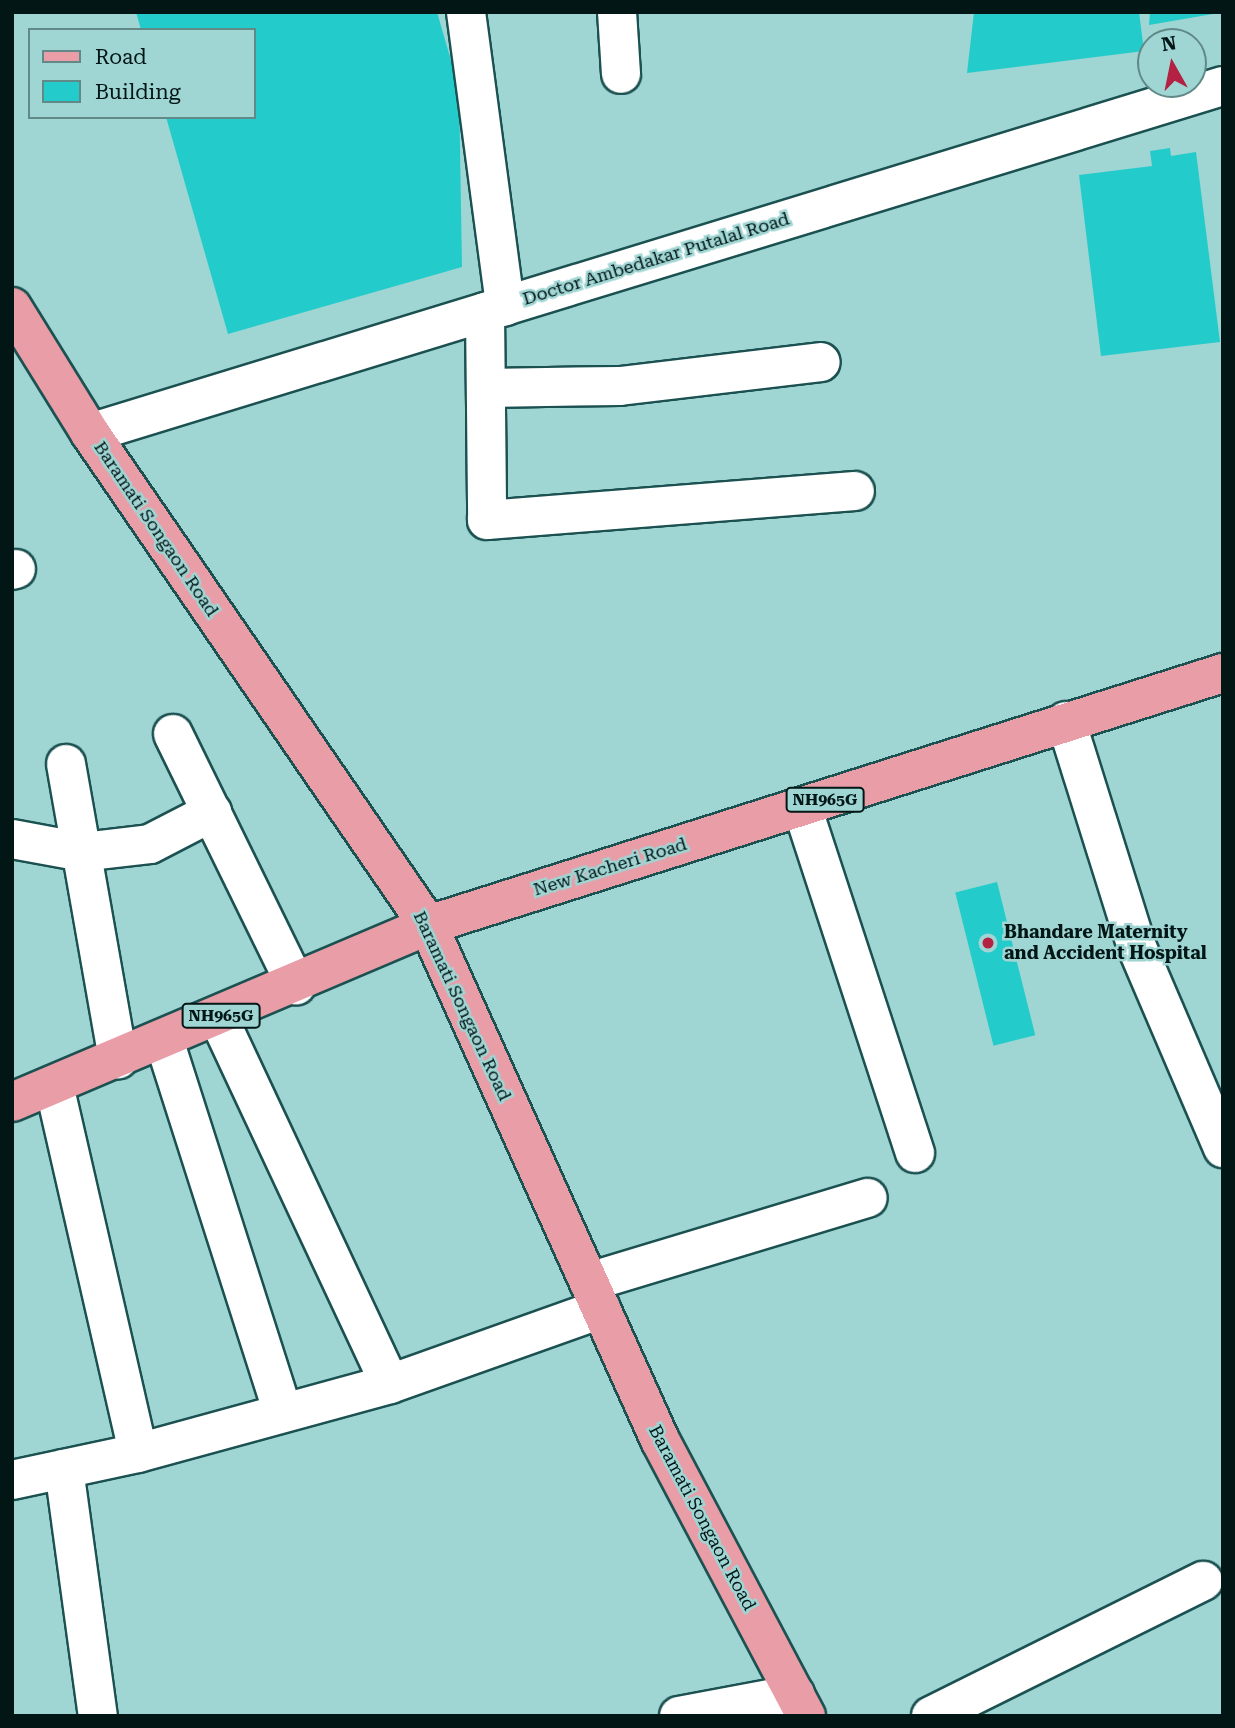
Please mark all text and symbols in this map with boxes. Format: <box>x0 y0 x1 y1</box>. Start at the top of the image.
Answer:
legend <box>28 28 256 119</box>
north arrow <box>1137 28 1207 98</box>
text: N <box>1160 31 1178 56</box>
text: Road <box>95 45 147 69</box>
text: Building <box>95 80 181 104</box>
street label: Doctor Ambedakar Putalal Road <box>520 208 792 310</box>
street label: Baramati Songaon Road <box>89 437 223 621</box>
road number: NH965G <box>785 788 865 813</box>
street label: New Kacheri Road <box>531 833 689 901</box>
street label: Baramati Songaon Road <box>409 908 515 1104</box>
place label: Bhandare Maternity and Accident Hospital <box>1004 922 1207 964</box>
marker: Bhandare Maternity and Accident Hospital <box>978 933 998 953</box>
road number: NH965G <box>181 1004 261 1028</box>
street label: Baramati Songaon Road <box>644 1422 760 1614</box>

